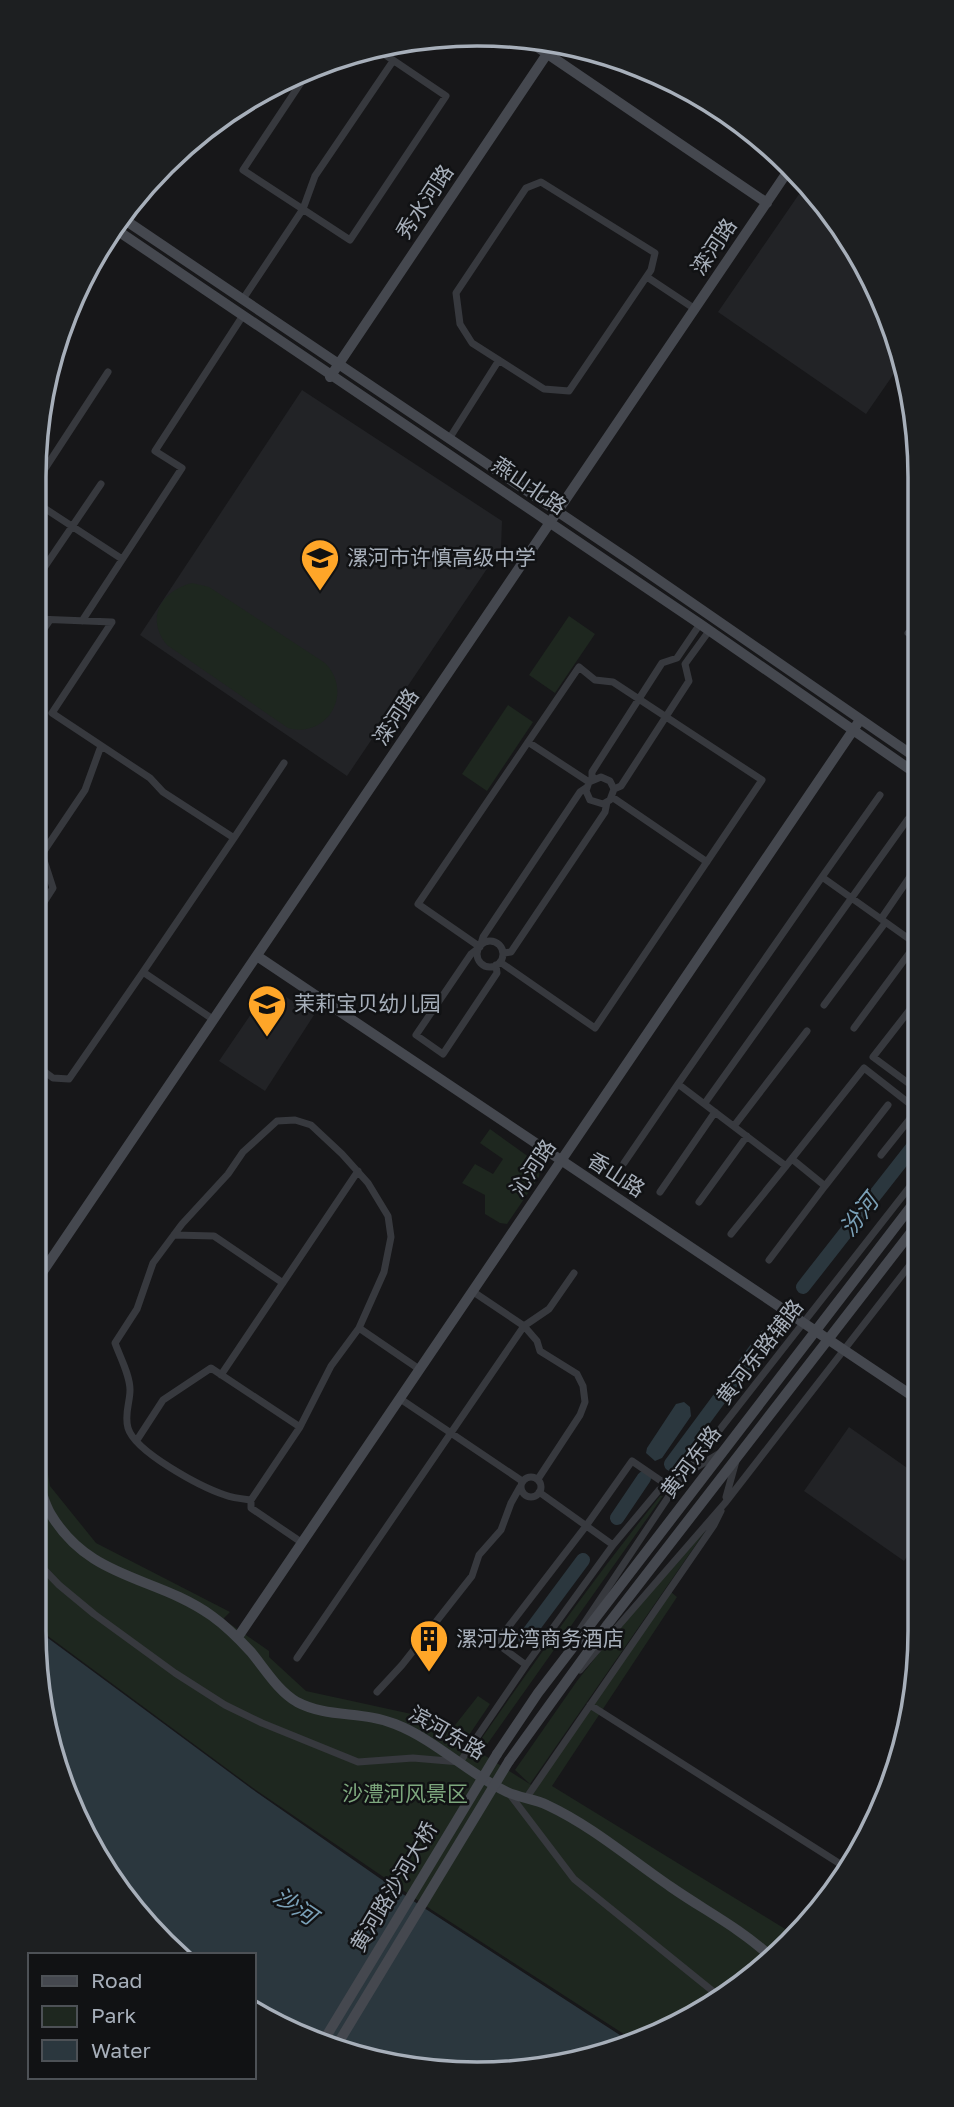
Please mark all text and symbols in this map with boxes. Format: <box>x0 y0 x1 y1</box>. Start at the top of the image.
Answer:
street label: 秀水河路 <box>390 159 458 244</box>
street label: 滦河路 <box>685 213 742 280</box>
street label: 燕山北路 <box>487 451 572 519</box>
school or university icon: 漯河市许慎高级中学 <box>299 537 341 592</box>
place label: 漯河市许慎高级中学 <box>347 544 536 570</box>
street label: 滦河路 <box>367 683 424 750</box>
school or university icon: 茉莉宝贝幼儿园 <box>246 983 288 1038</box>
place label: 茉莉宝贝幼儿园 <box>294 990 441 1016</box>
street label: 沁河路 <box>504 1134 561 1201</box>
street label: 香山路 <box>583 1146 650 1202</box>
water label: 汾河 <box>833 1184 886 1241</box>
street label: 黄河东路辅路 <box>710 1294 808 1409</box>
street label: 黄河东路 <box>655 1420 726 1503</box>
building icon: 漯河龙湾商务酒店 <box>408 1618 450 1673</box>
place label: 漯河龙湾商务酒店 <box>456 1625 624 1651</box>
street label: 滨河东路 <box>405 1700 490 1764</box>
park label: 沙澧河风景区 <box>342 1780 468 1806</box>
street label: 黄河路沙河大桥 <box>344 1817 442 1956</box>
water label: 沙河 <box>269 1881 326 1932</box>
legend <box>28 1953 256 2079</box>
text: Road <box>91 1967 142 1993</box>
text: Park <box>91 2002 137 2028</box>
text: Water <box>91 2037 151 2063</box>

